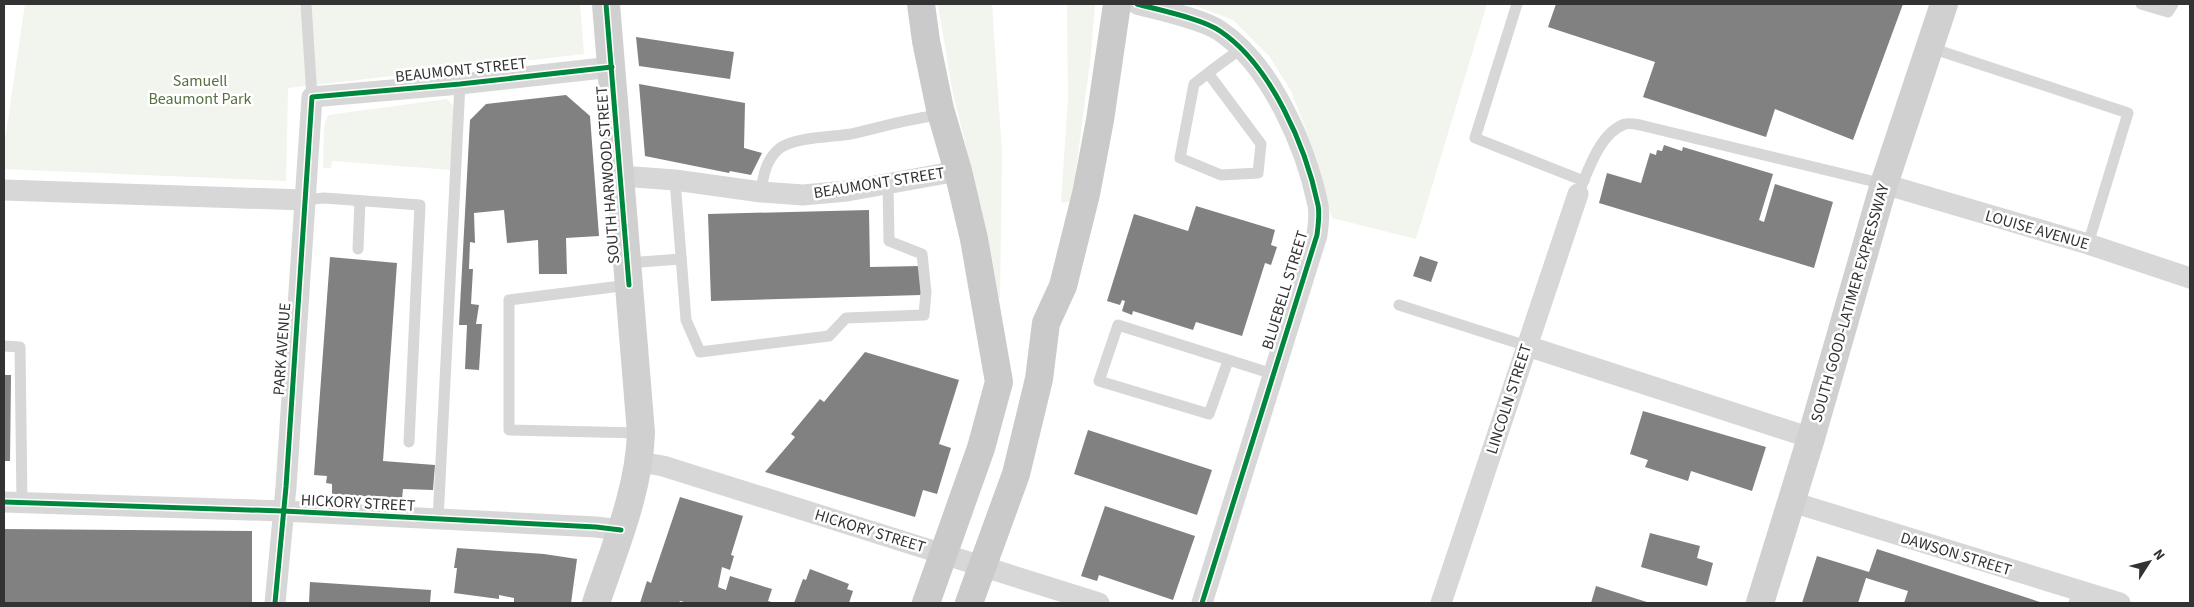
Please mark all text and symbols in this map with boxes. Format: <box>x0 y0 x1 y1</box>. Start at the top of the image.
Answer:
street label: BEAUMONT STREET <box>394 52 528 88</box>
park label: Samuell Beaumont Park <box>148 70 252 110</box>
street label: SOUTH HARWOOD STREET <box>591 85 625 265</box>
street label: BEAUMONT STREET <box>812 162 946 204</box>
street label: SOUTH GOOD-LATIMER EXPRESSWAY <box>1805 181 1895 425</box>
street label: LOUISE AVENUE <box>1983 205 2091 255</box>
street label: BLUEBELL STREET <box>1256 227 1314 352</box>
street label: PARK AVENUE <box>268 302 296 396</box>
street label: LINCOLN STREET <box>1481 341 1537 457</box>
street label: HICKORY STREET <box>300 489 416 517</box>
street label: HICKORY STREET <box>812 504 928 558</box>
street label: DAWSON STREET <box>1898 527 2015 581</box>
north arrow <box>2124 537 2174 587</box>
text: N <box>2148 545 2170 565</box>

